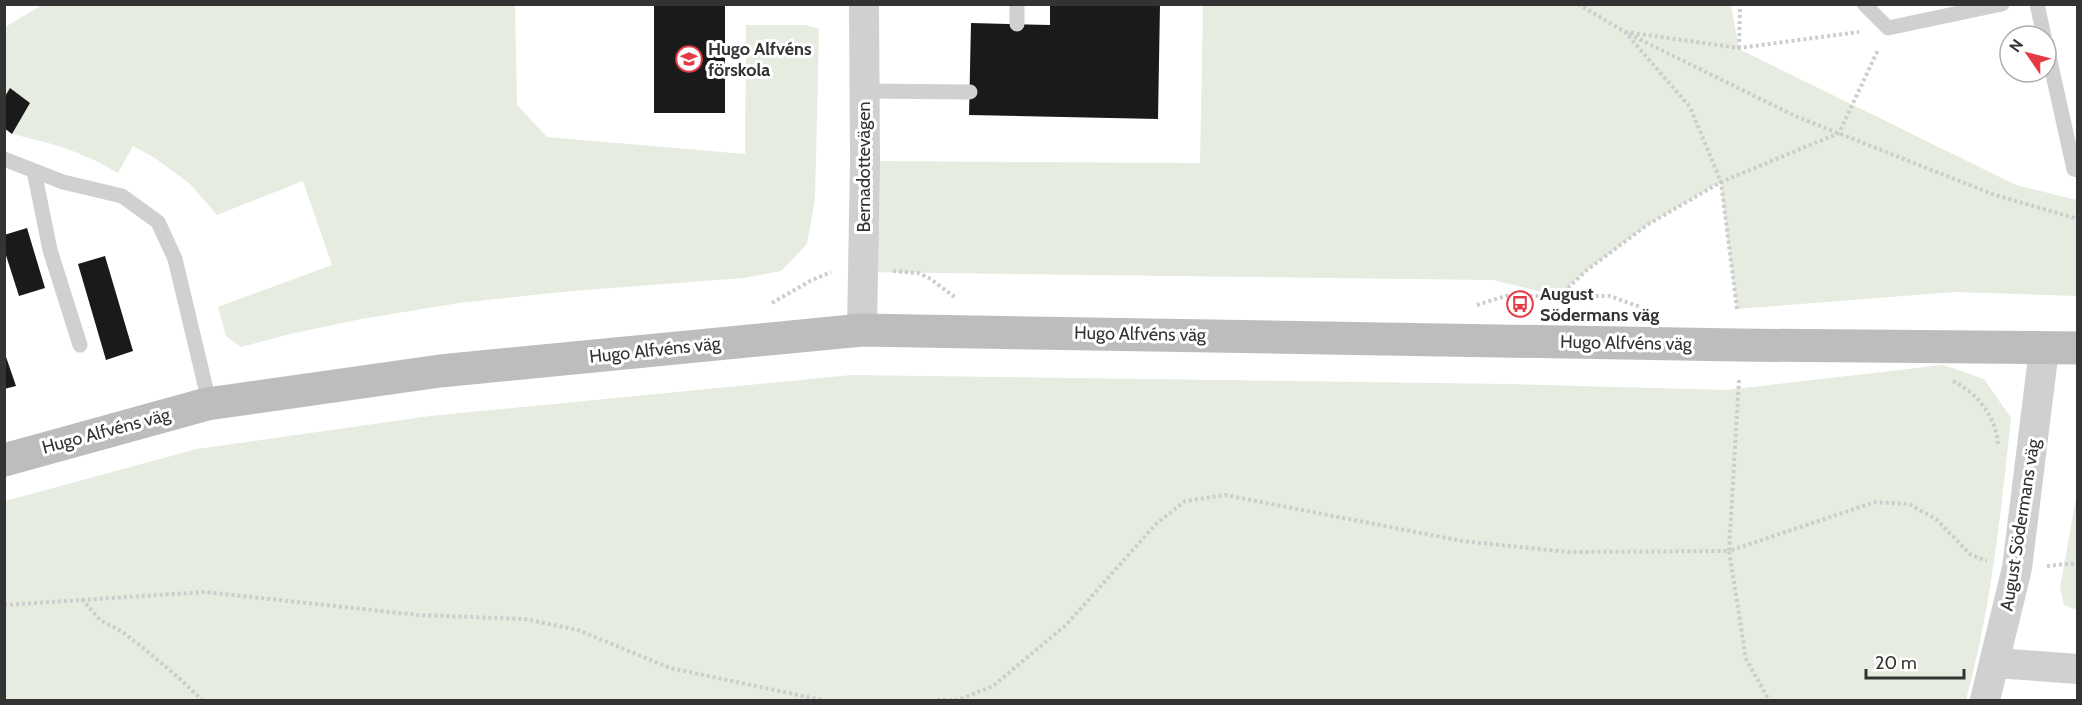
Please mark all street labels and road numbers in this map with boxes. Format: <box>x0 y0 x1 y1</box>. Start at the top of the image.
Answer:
street label: Bernadottevägen <box>853 102 875 232</box>
street label: Hugo Alfvéns väg <box>1074 322 1207 346</box>
street label: Hugo Alfvéns väg <box>1560 331 1693 355</box>
street label: Hugo Alfvéns väg <box>588 332 723 368</box>
street label: Hugo Alfvéns väg <box>39 403 174 459</box>
street label: August Södermans väg <box>1996 436 2045 613</box>

